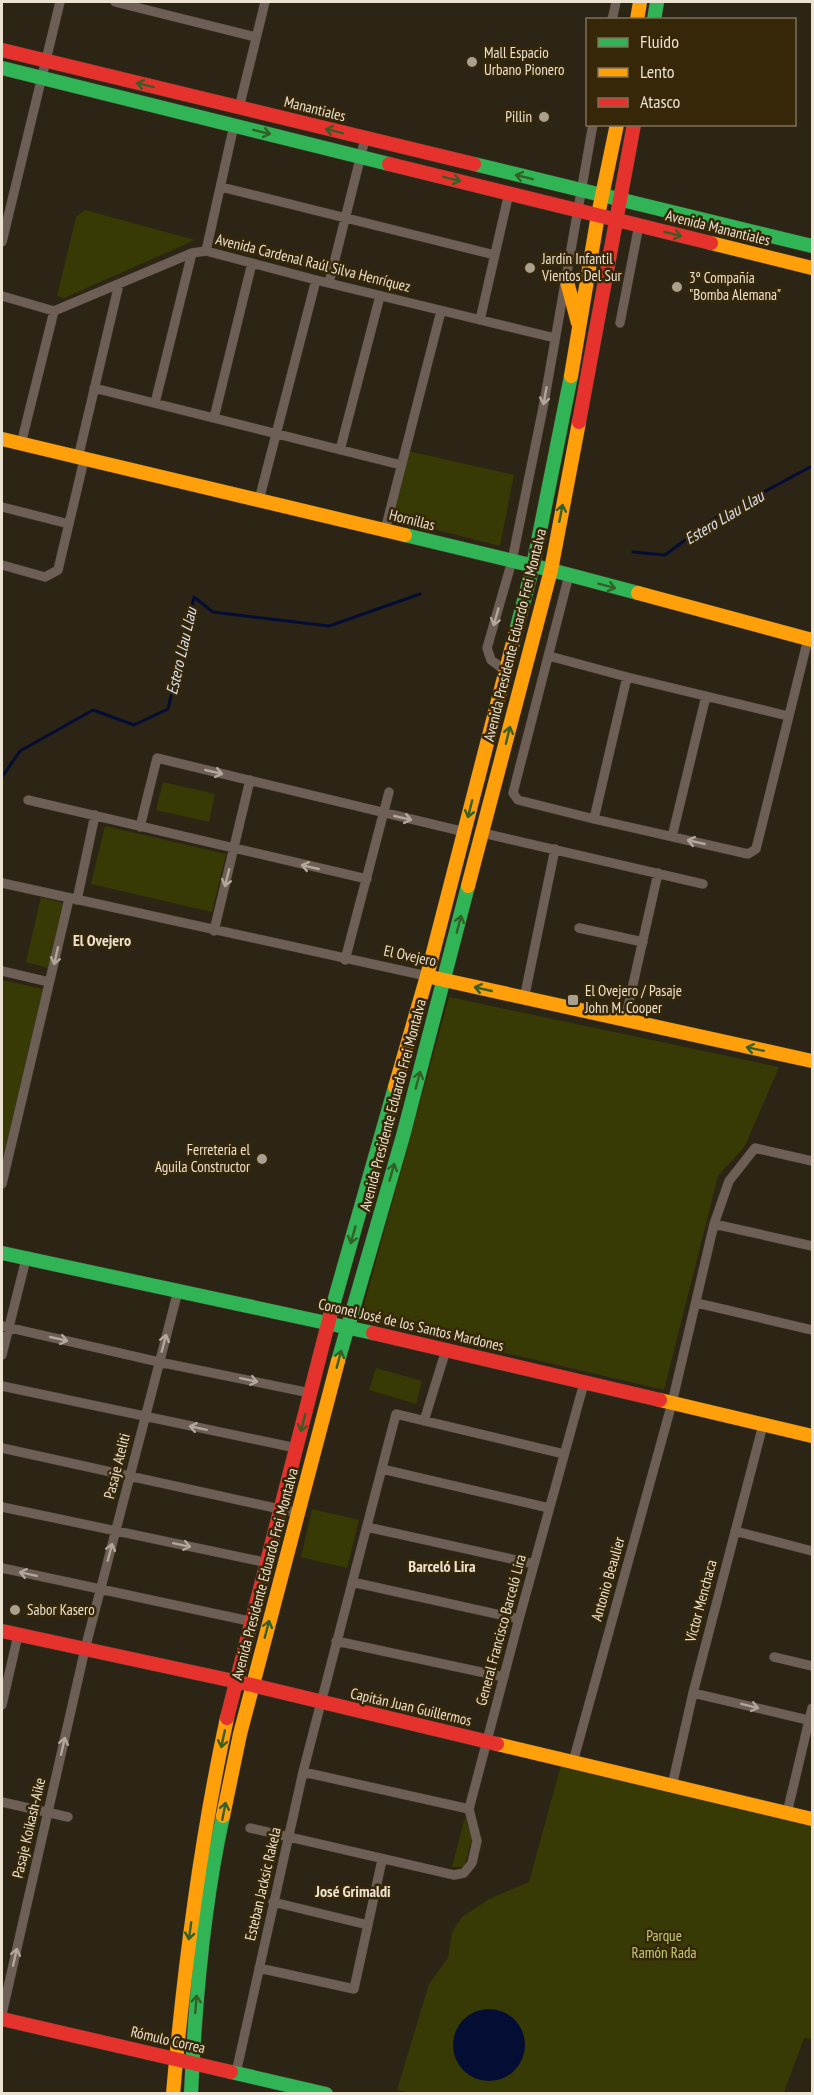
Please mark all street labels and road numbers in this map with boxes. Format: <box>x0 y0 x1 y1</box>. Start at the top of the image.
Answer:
street label: Manantiales <box>282 92 348 125</box>
street label: Avenida Manantiales <box>664 205 772 250</box>
street label: Avenida Cardenal Raúl Silva Henríquez <box>214 229 413 296</box>
street label: Hornillas <box>387 505 437 534</box>
street label: Avenida Presidente Eduardo Frei Montalva <box>479 527 550 743</box>
street label: El Ovejero <box>382 941 438 970</box>
street label: Avenida Presidente Eduardo Frei Montalva <box>355 997 430 1213</box>
street label: Coronel José de los Santos Mardones <box>316 1294 506 1355</box>
street label: Pasaje Ateliti <box>99 1431 134 1501</box>
street label: Avenida Presidente Eduardo Frei Montalva <box>227 1466 302 1682</box>
street label: Antonio Beaulier <box>586 1534 629 1623</box>
street label: General Francisco Barceló Lira <box>471 1552 530 1708</box>
street label: Víctor Menchaca <box>680 1558 721 1645</box>
street label: Capitán Juan Guillermos <box>349 1683 474 1730</box>
street label: Pasaje Koikash-Aike <box>8 1776 49 1880</box>
street label: Esteban Jacksic Rakela <box>240 1825 285 1942</box>
street label: Rómulo Correa <box>129 2022 207 2057</box>

